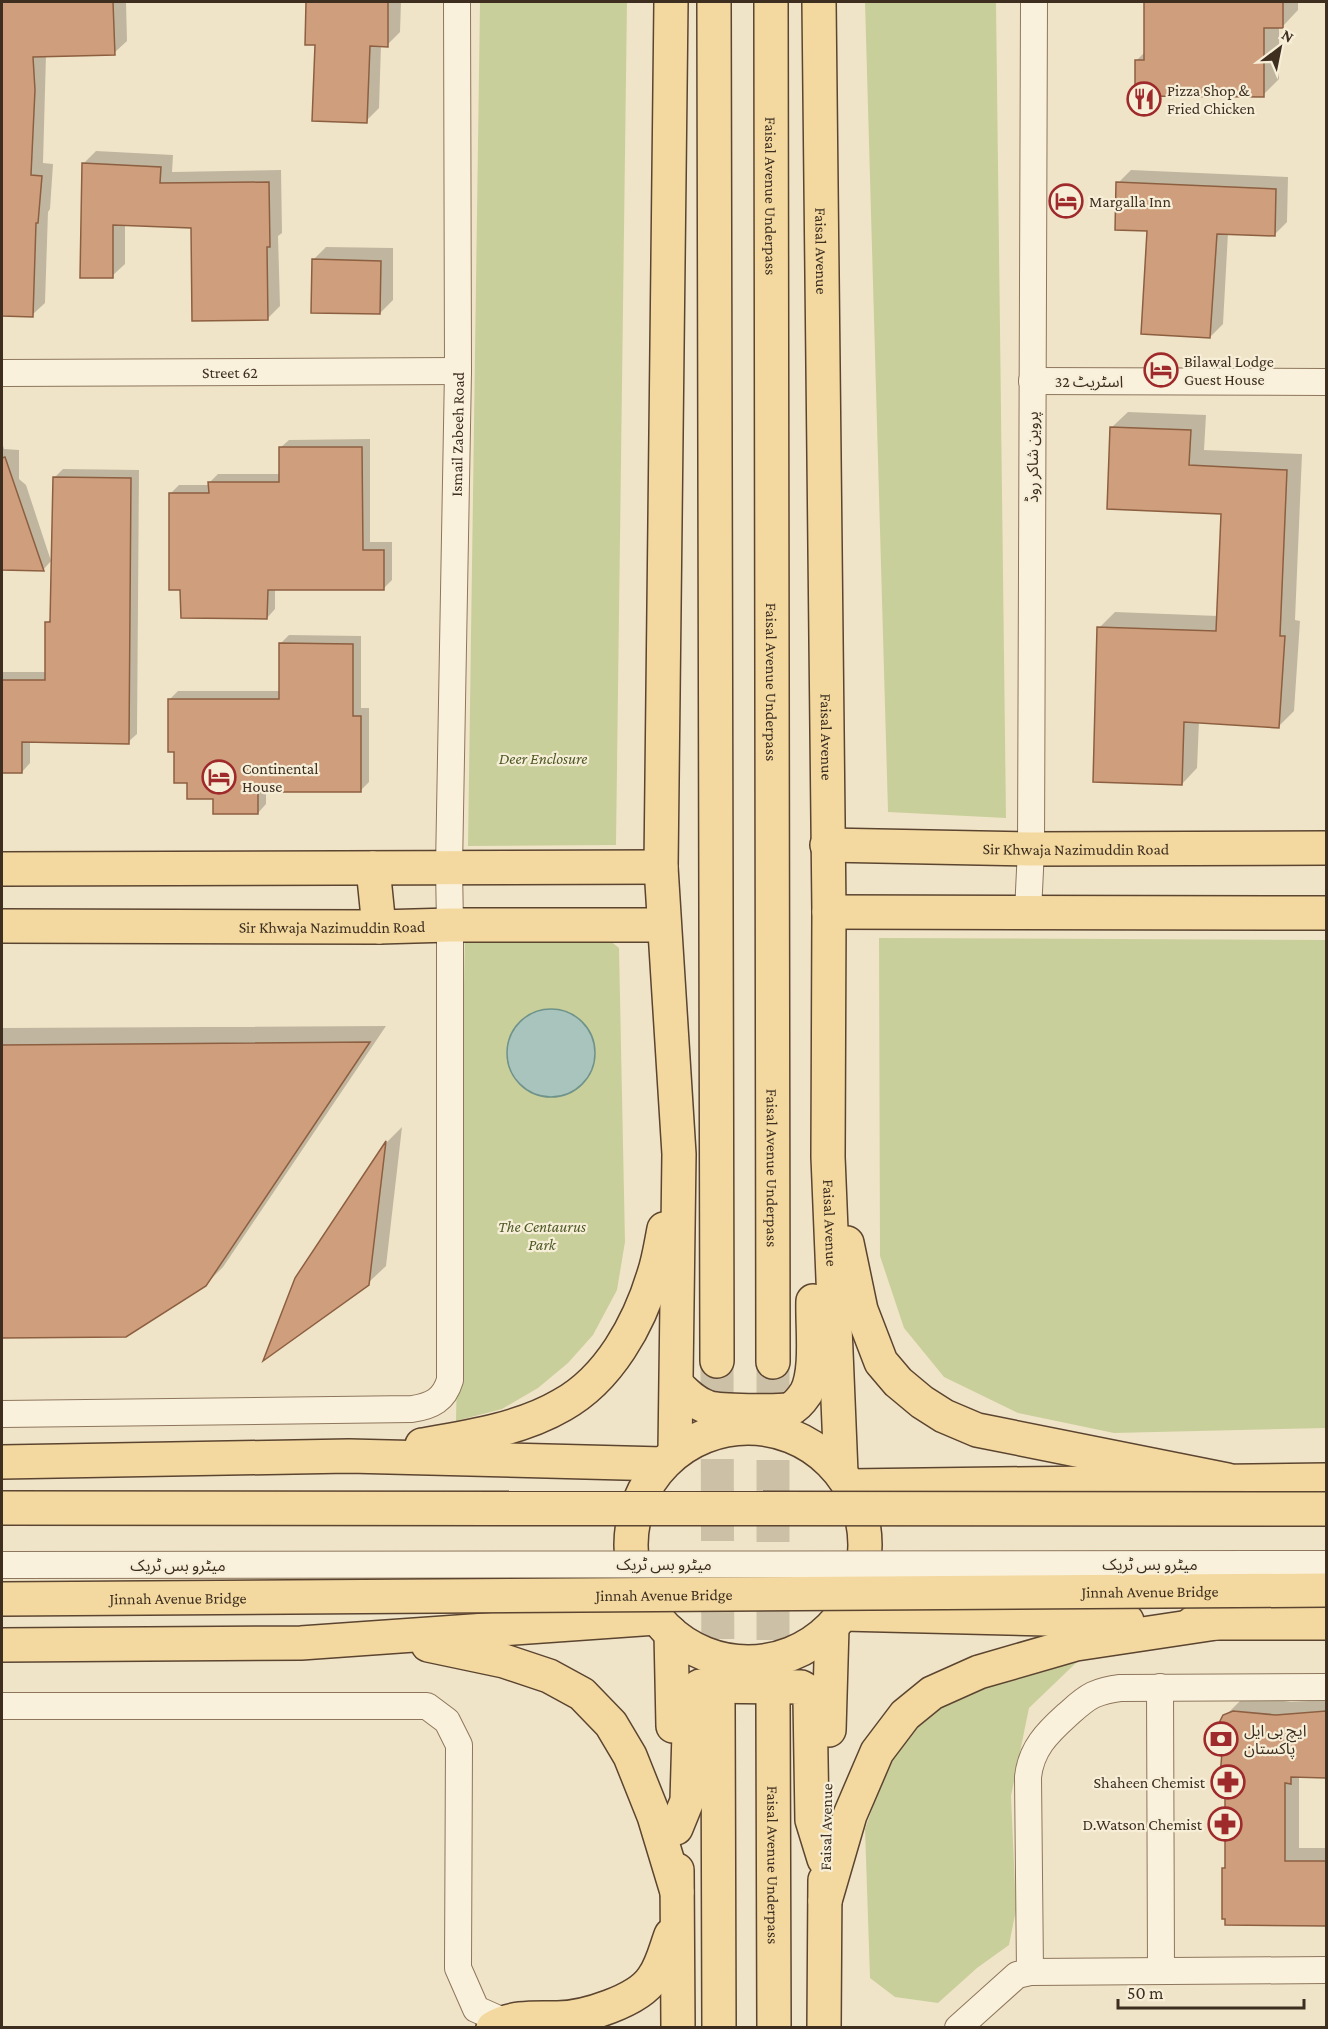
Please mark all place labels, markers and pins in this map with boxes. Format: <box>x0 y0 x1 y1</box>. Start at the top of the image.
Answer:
restaurant icon: Pizza Shop & Fried Chicken <box>1126 81 1162 117</box>
place label: Pizza Shop & Fried Chicken <box>1167 82 1255 117</box>
hotel icon: Margalla Inn <box>1048 183 1084 219</box>
place label: Margalla Inn <box>1089 193 1171 211</box>
hotel icon: Bilawal Lodge Guest House <box>1143 352 1179 388</box>
place label: Bilawal Lodge Guest House <box>1184 353 1274 388</box>
hotel icon: Continental House <box>201 759 237 795</box>
place label: Continental House <box>242 760 318 795</box>
bank icon: ایچ بی ایل پاکستان <box>1203 1721 1239 1757</box>
place label: ایچ بی ایل پاکستان <box>1244 1722 1306 1759</box>
pharmacy icon: Shaheen Chemist <box>1210 1764 1246 1800</box>
place label: Shaheen Chemist <box>1094 1774 1206 1791</box>
pharmacy icon: D.Watson Chemist <box>1207 1806 1243 1842</box>
place label: D.Watson Chemist <box>1082 1816 1203 1833</box>

